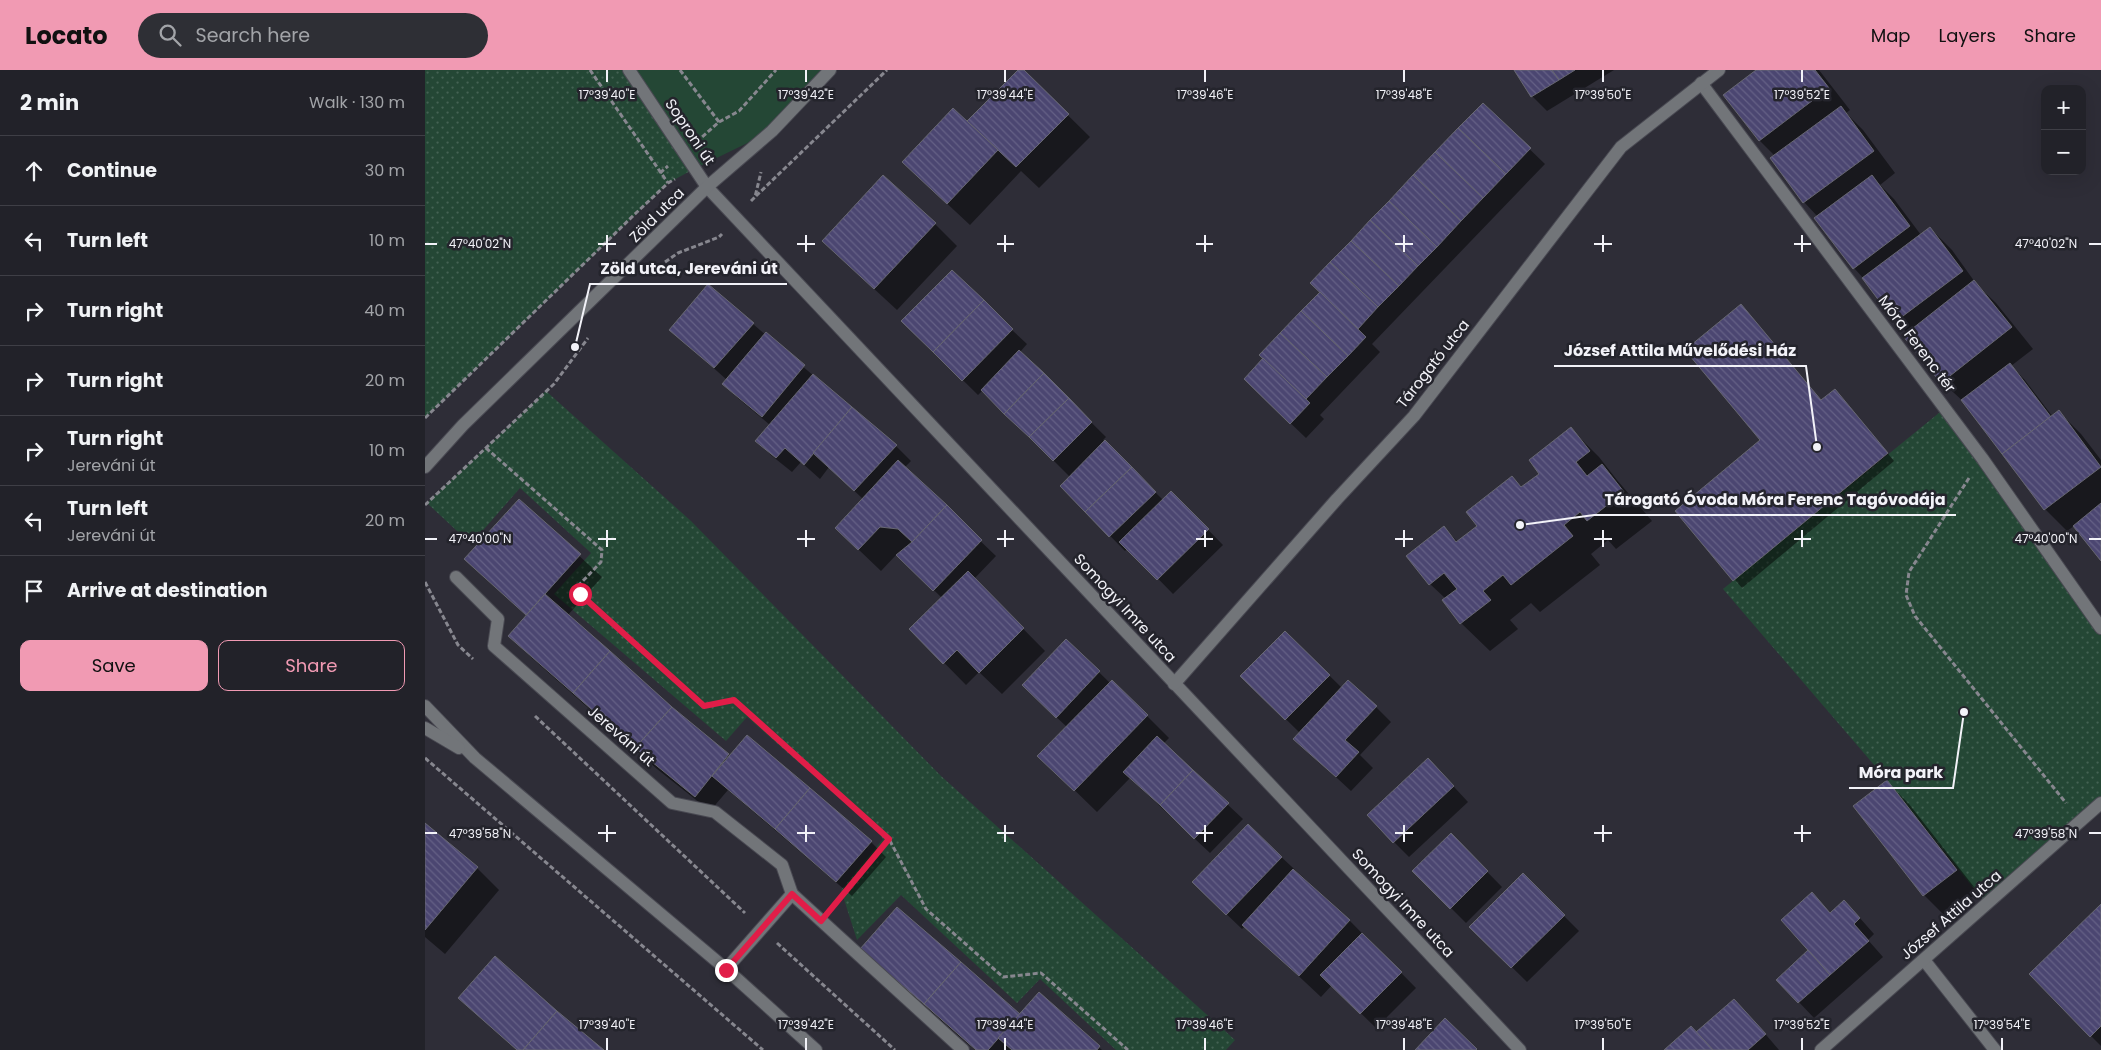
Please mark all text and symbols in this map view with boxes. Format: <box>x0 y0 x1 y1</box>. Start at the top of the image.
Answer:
search box <box>138 13 488 58</box>
text: Locato <box>25 19 108 52</box>
icon: search <box>156 21 184 49</box>
text: Search here <box>196 22 310 49</box>
text: Map <box>1871 23 1911 48</box>
text: Layers <box>1939 23 1996 48</box>
text: Share <box>2024 23 2076 48</box>
map controls <box>2041 85 2086 175</box>
button: + <box>2041 85 2086 130</box>
text: 17°39'40"E <box>579 86 635 103</box>
text: 17°39'42"E <box>778 86 834 103</box>
text: 17°39'44"E <box>977 86 1033 103</box>
text: 17°39'46"E <box>1177 86 1233 103</box>
text: 17°39'48"E <box>1376 86 1432 103</box>
text: 17°39'50"E <box>1575 86 1631 103</box>
text: 17°39'52"E <box>1774 86 1830 103</box>
text: 2 min <box>20 88 79 117</box>
text: Walk · 130 m <box>309 91 405 114</box>
street label: Soproni út <box>660 94 720 169</box>
button: − <box>2041 130 2086 175</box>
icon: ahead <box>20 157 48 185</box>
text: Continue <box>67 157 157 184</box>
text: 30 m <box>365 159 405 182</box>
street label: Zöld utca <box>625 183 689 247</box>
icon: left <box>20 227 48 255</box>
text: Turn left <box>67 227 148 254</box>
text: 10 m <box>369 229 405 252</box>
text: 47°40'02"N <box>449 235 511 252</box>
text: 47°40'02"N <box>2015 235 2077 252</box>
callout: Zöld utca, Jereváni út <box>590 253 787 284</box>
text: Zöld utca, Jereváni út <box>600 257 778 280</box>
street label: Móra Ferenc tér <box>1874 291 1961 397</box>
icon: right <box>20 297 48 325</box>
text: Turn right <box>67 297 163 324</box>
text: 40 m <box>364 299 405 322</box>
street label: Tárogató utca <box>1391 315 1474 412</box>
callout: József Attila Művelődési Ház <box>1554 335 1806 366</box>
text: József Attila Művelődési Ház <box>1564 339 1796 362</box>
icon: right <box>20 367 48 395</box>
text: Turn right <box>67 367 163 394</box>
text: 20 m <box>365 369 405 392</box>
text: Turn right <box>67 425 163 452</box>
icon: right <box>20 437 48 465</box>
text: 10 m <box>369 439 405 462</box>
text: Jereváni út <box>67 454 156 477</box>
callout: Tárogató Óvoda Móra Ferenc Tagóvodája <box>1594 484 1956 515</box>
text: Tárogató Óvoda Móra Ferenc Tagóvodája <box>1604 488 1946 511</box>
text: Turn left <box>67 495 148 522</box>
icon: left <box>20 507 48 535</box>
text: 20 m <box>365 509 405 532</box>
text: Jereváni út <box>67 524 156 547</box>
text: 47°40'00"N <box>448 530 512 547</box>
text: 47°40'00"N <box>2014 530 2078 547</box>
street label: Somogyi Imre utca <box>1069 549 1181 667</box>
icon: arrive <box>20 577 48 605</box>
text: Arrive at destination <box>67 577 268 604</box>
route start <box>569 583 592 606</box>
button: Save <box>20 640 208 691</box>
button: Share <box>218 640 405 691</box>
street label: Jereváni út <box>583 700 660 771</box>
callout: Móra park <box>1849 757 1953 788</box>
text: Móra park <box>1859 761 1943 784</box>
text: 47°39'58"N <box>449 825 511 842</box>
text: 47°39'58"N <box>2015 825 2077 842</box>
street label: Somogyi Imre utca <box>1347 844 1459 962</box>
street label: József Attila utca <box>1896 865 2006 964</box>
route end <box>715 959 738 982</box>
text: 17°39'40"E <box>579 1016 635 1033</box>
text: 17°39'42"E <box>778 1016 834 1033</box>
text: 17°39'44"E <box>977 1016 1033 1033</box>
text: 17°39'46"E <box>1177 1016 1233 1033</box>
text: 17°39'48"E <box>1376 1016 1432 1033</box>
text: 17°39'50"E <box>1575 1016 1631 1033</box>
text: 17°39'52"E <box>1774 1016 1830 1033</box>
text: 17°39'54"E <box>1974 1016 2030 1033</box>

